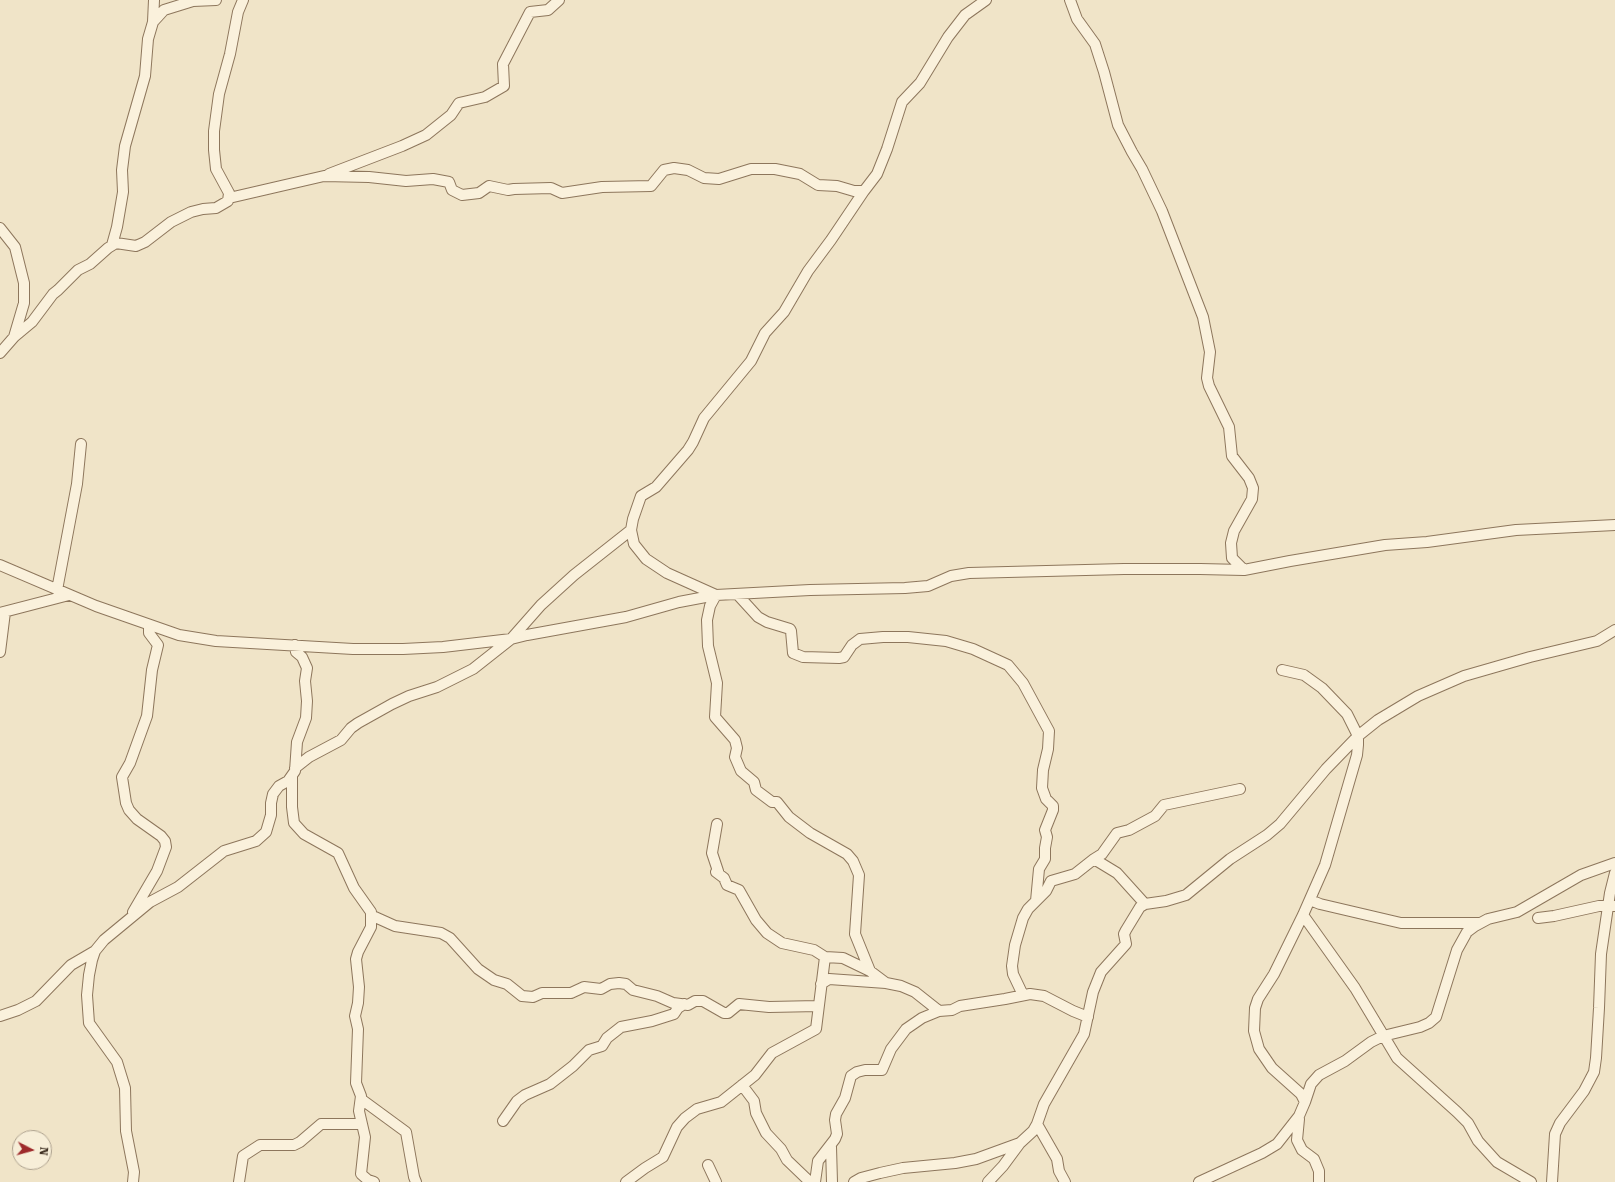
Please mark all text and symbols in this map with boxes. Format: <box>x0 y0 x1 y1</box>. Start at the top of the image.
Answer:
north arrow <box>12 1130 52 1170</box>
text: N <box>37 1146 50 1156</box>

